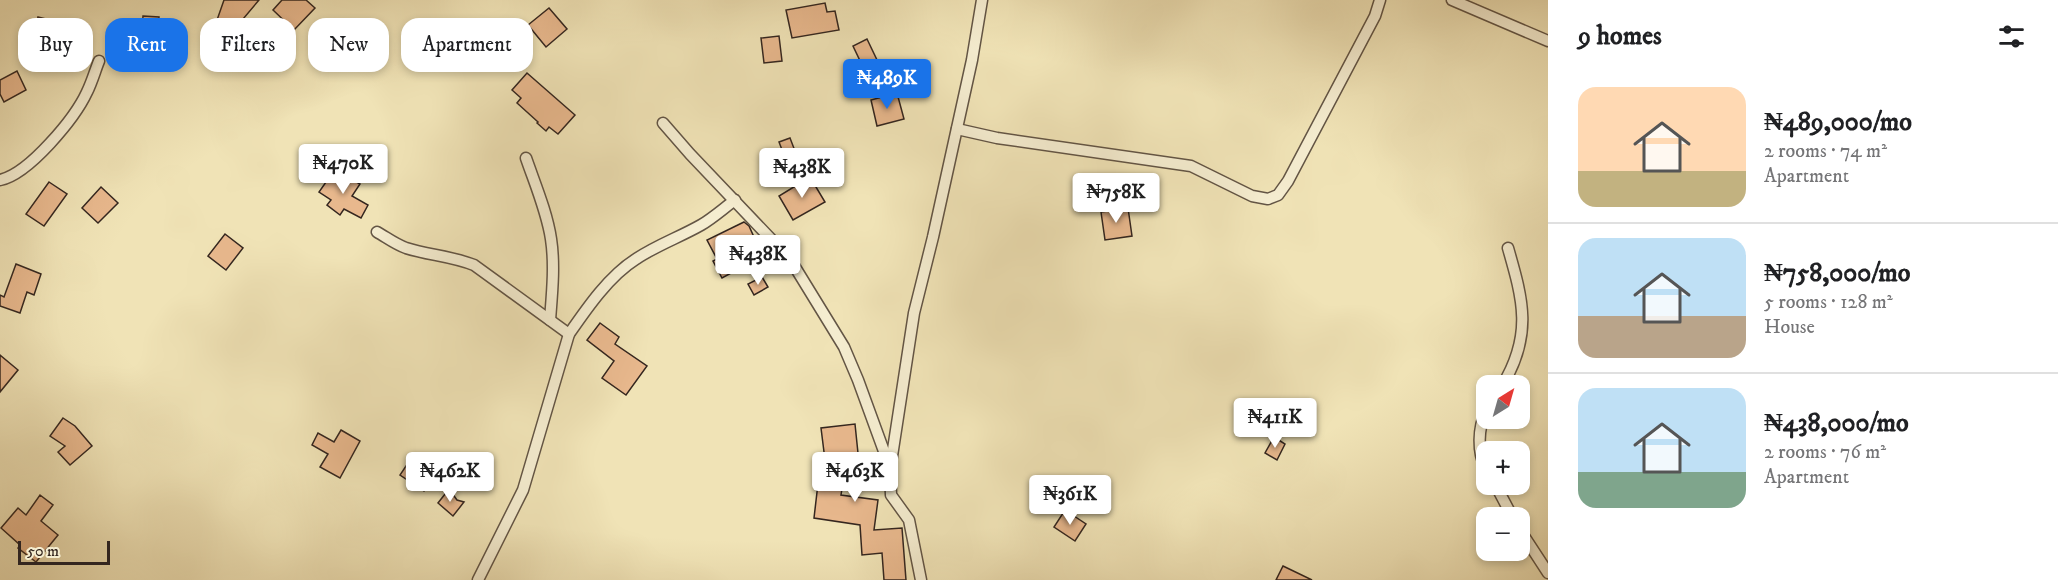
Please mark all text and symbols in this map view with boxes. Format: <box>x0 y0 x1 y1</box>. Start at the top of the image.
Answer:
chip: Buy <box>18 18 93 72</box>
chip: Rent <box>105 18 188 72</box>
chip: Filters <box>200 18 296 72</box>
chip: New <box>308 18 389 72</box>
chip: Apartment <box>401 18 533 72</box>
text: 9 homes <box>1578 20 1662 53</box>
icon: filters <box>1995 20 2028 53</box>
pin: ₦489K <box>845 59 929 110</box>
text: ₦489K <box>857 66 917 91</box>
text: ₦489,000/mo <box>1764 106 1912 139</box>
icon: home <box>1626 111 1698 183</box>
text: 2 rooms · 74 m² <box>1764 139 1887 164</box>
pin: ₦470K <box>301 144 385 195</box>
pin: ₦438K <box>760 148 844 199</box>
text: ₦470K <box>313 151 373 176</box>
text: ₦438K <box>773 155 831 180</box>
text: Apartment <box>1764 164 1849 189</box>
pin: ₦758K <box>1074 173 1158 224</box>
text: ₦758K <box>1087 180 1145 205</box>
pin: ₦438K <box>716 235 800 286</box>
text: ₦438K <box>729 242 787 267</box>
text: ₦758,000/mo <box>1764 257 1910 290</box>
icon: home <box>1626 262 1698 334</box>
text: 5 rooms · 128 m² <box>1764 290 1893 315</box>
text: House <box>1764 315 1815 340</box>
north arrow <box>1476 375 1530 429</box>
map controls <box>1476 375 1530 561</box>
pin: ₦411K <box>1233 398 1317 449</box>
text: ₦411K <box>1248 405 1302 430</box>
text: ₦438,000/mo <box>1764 407 1909 440</box>
icon: home <box>1626 412 1698 484</box>
text: 2 rooms · 76 m² <box>1764 440 1886 465</box>
button: + <box>1476 441 1530 495</box>
pin: ₦462K <box>408 452 492 503</box>
pin: ₦463K <box>813 452 897 503</box>
text: ₦462K <box>420 459 480 484</box>
text: ₦463K <box>826 459 884 484</box>
text: Apartment <box>1764 465 1849 490</box>
pin: ₦361K <box>1028 475 1112 526</box>
text: ₦361K <box>1043 482 1097 507</box>
button: − <box>1476 507 1530 561</box>
scale bar <box>18 538 110 566</box>
text: 50 m <box>27 541 59 561</box>

